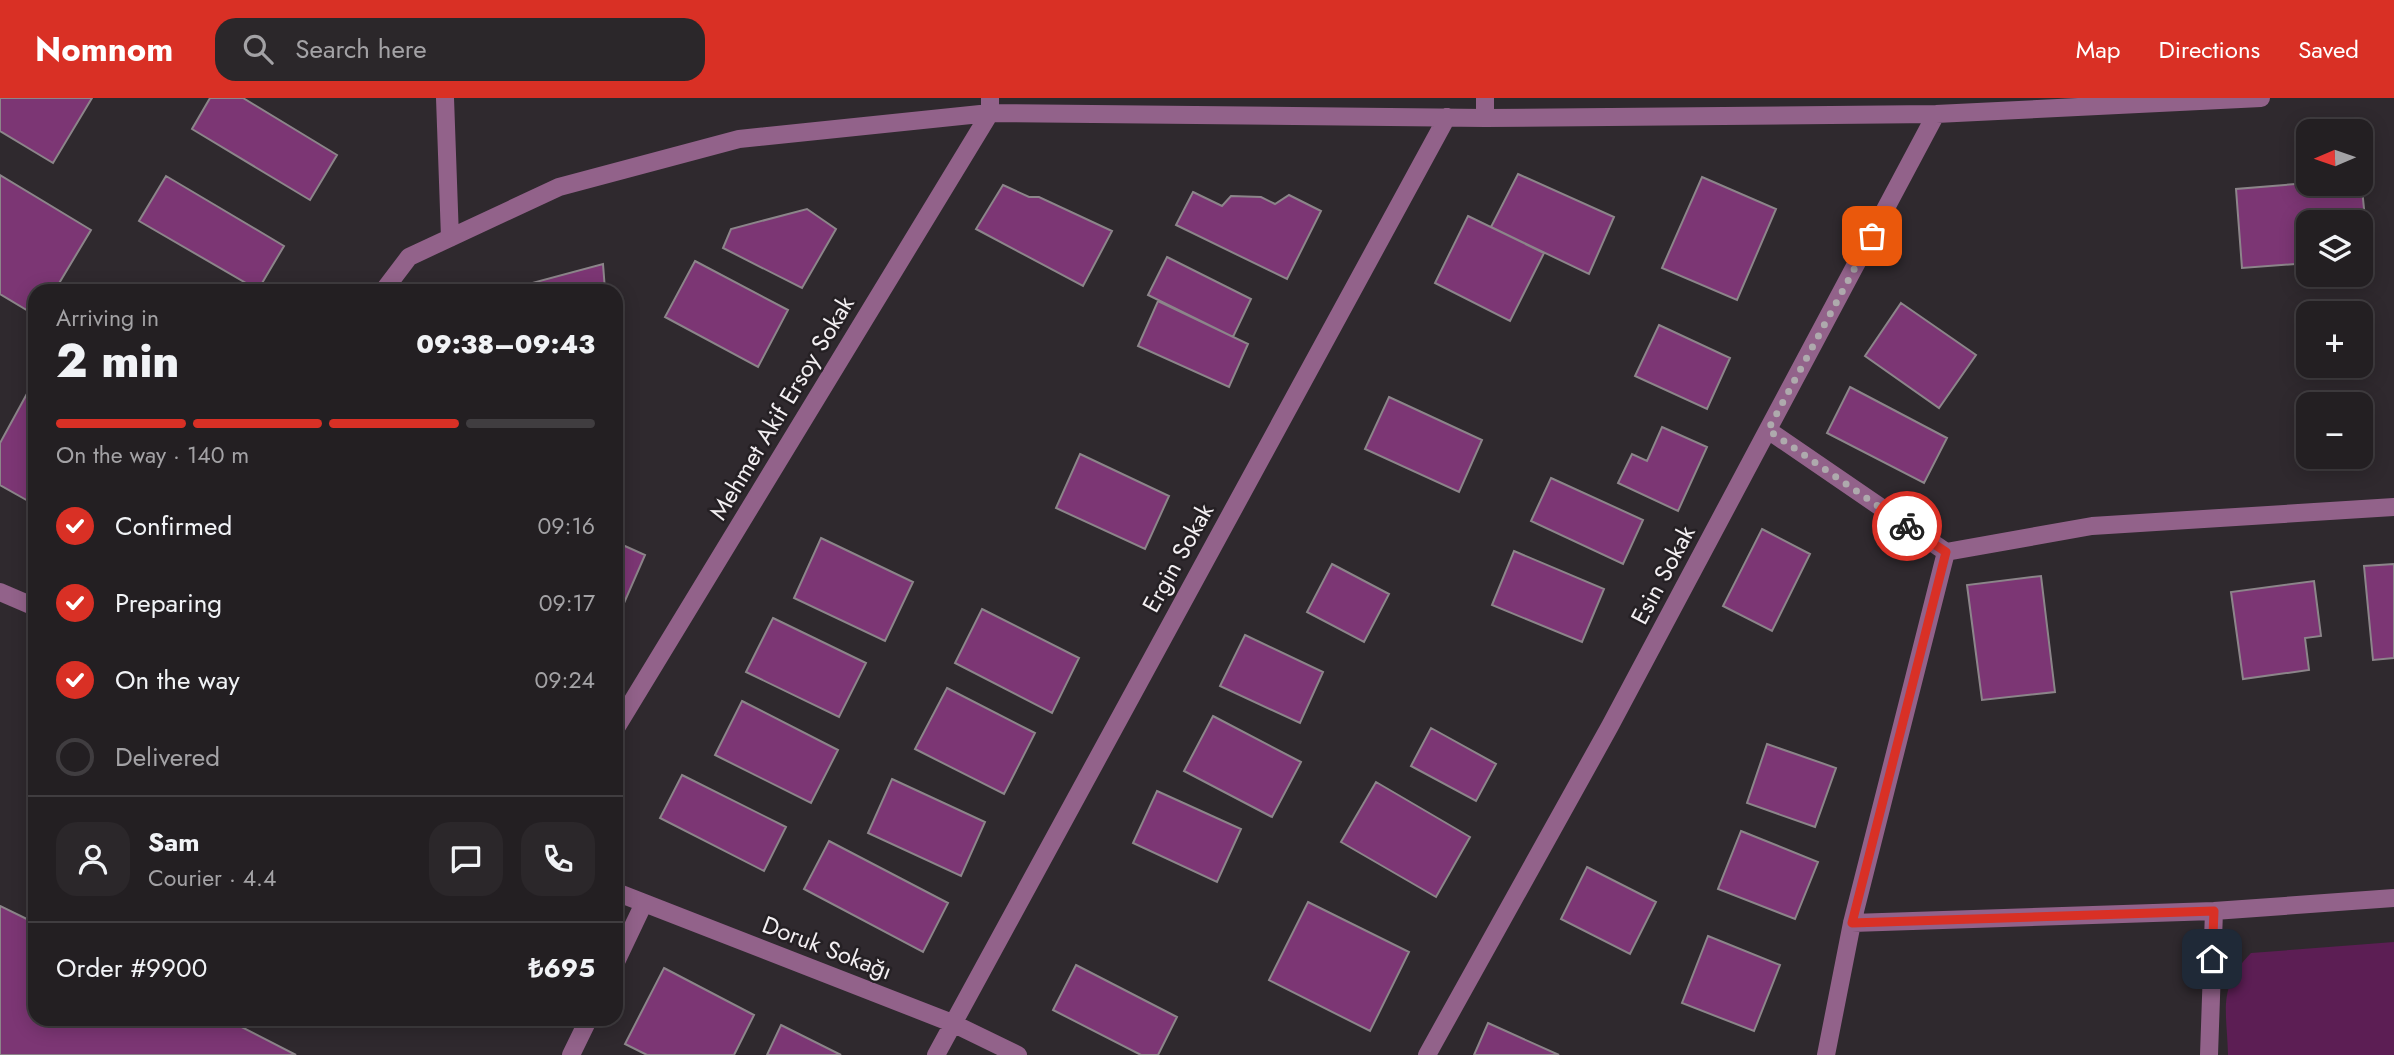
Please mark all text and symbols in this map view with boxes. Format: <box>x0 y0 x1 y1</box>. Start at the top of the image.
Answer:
search box <box>215 18 705 81</box>
text: Nomnom <box>35 26 173 73</box>
icon: search <box>239 30 277 68</box>
text: Search here <box>295 30 427 68</box>
text: Map <box>2076 32 2121 67</box>
text: Directions <box>2159 32 2260 67</box>
text: Saved <box>2298 32 2359 67</box>
north arrow <box>2296 119 2373 196</box>
map controls <box>2296 119 2373 469</box>
pin <box>1842 206 1902 266</box>
button: layers <box>2296 210 2373 287</box>
icon: bag <box>1853 217 1891 255</box>
street label: Mehmet Akif Ersoy Sokak <box>701 289 863 526</box>
text: Arriving in <box>56 301 159 335</box>
button: + <box>2296 301 2373 378</box>
text: 09:38–09:43 <box>416 325 595 363</box>
text: 2 min <box>56 328 180 394</box>
button: − <box>2296 392 2373 469</box>
text: On the way · 140 m <box>56 438 249 472</box>
courier <box>1872 491 1942 561</box>
street label: Ergin Sokak <box>1133 497 1222 619</box>
icon: check <box>56 507 94 545</box>
text: Confirmed <box>115 507 232 545</box>
icon: bike <box>1888 507 1926 545</box>
text: 09:16 <box>537 509 595 543</box>
street label: Esin Sokak <box>1622 519 1704 631</box>
icon: check <box>56 584 94 622</box>
text: Preparing <box>115 584 222 622</box>
text: 09:17 <box>539 586 595 620</box>
icon: check <box>56 661 94 699</box>
text: On the way <box>115 661 240 699</box>
text: 09:24 <box>535 663 595 697</box>
text: Delivered <box>115 738 220 776</box>
button: person <box>56 822 130 896</box>
button: chat <box>429 822 503 896</box>
button: phone <box>521 822 595 896</box>
text: Sam <box>148 823 200 861</box>
text: Courier · 4.4 <box>148 861 276 895</box>
street label: Doruk Sokağı <box>757 907 897 988</box>
pin <box>2182 929 2242 989</box>
icon: home <box>2193 940 2231 978</box>
text: Order #9900 <box>56 949 207 987</box>
text: ₺695 <box>529 949 595 987</box>

